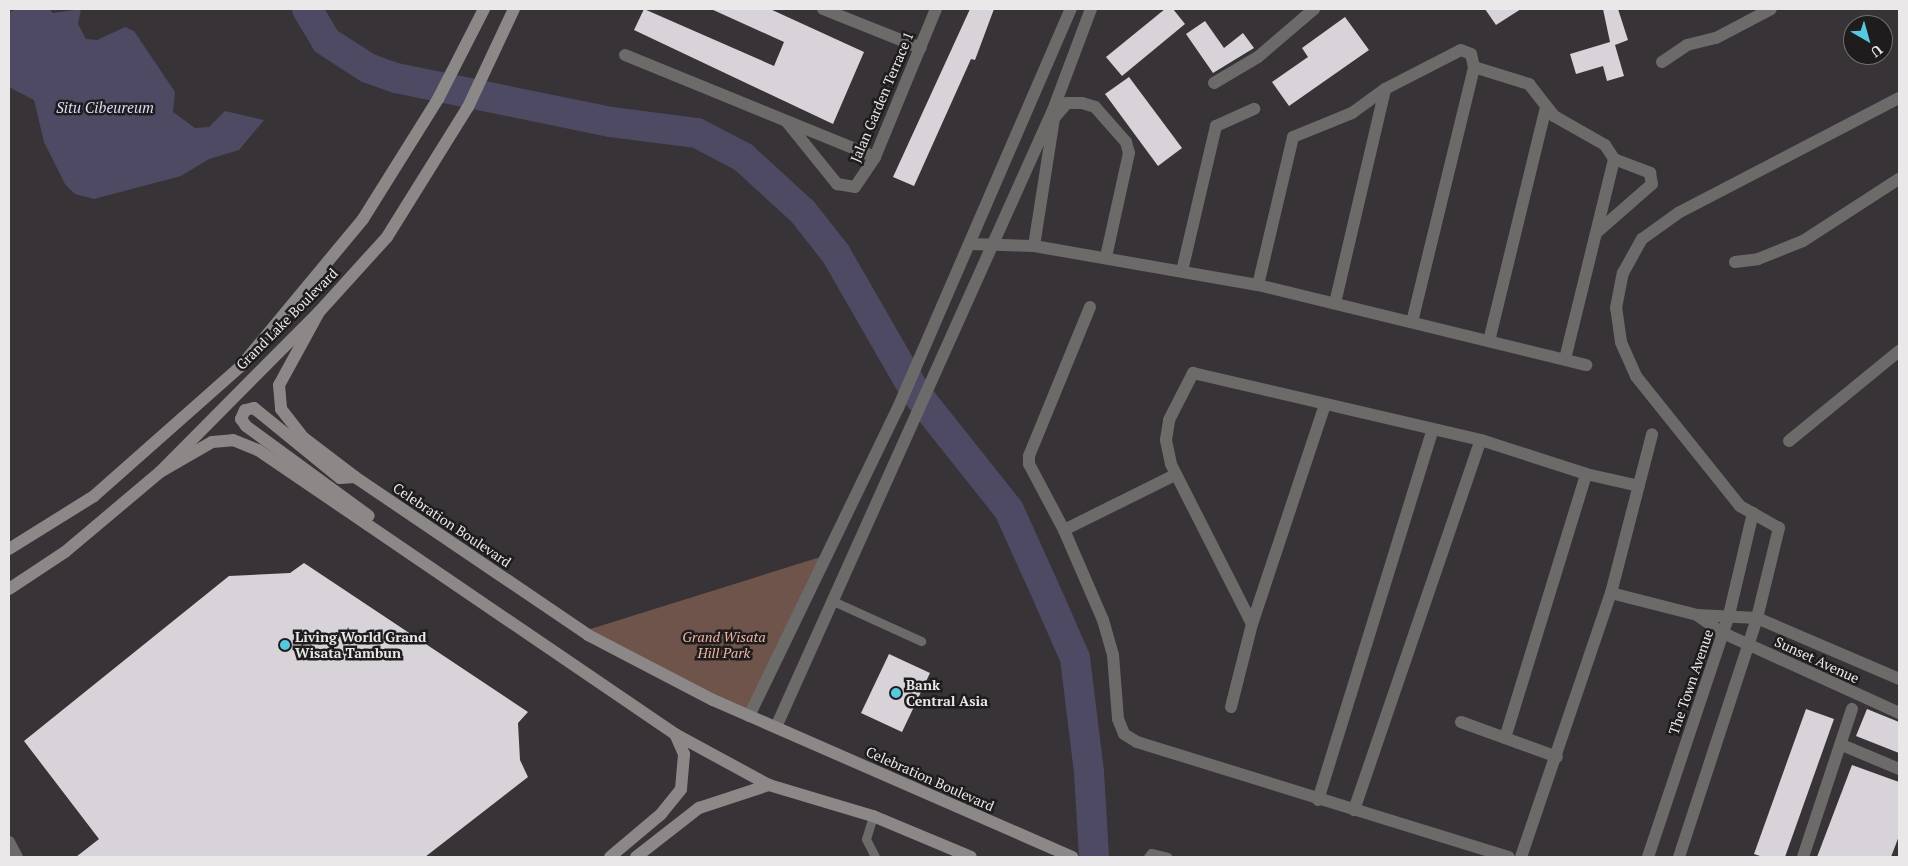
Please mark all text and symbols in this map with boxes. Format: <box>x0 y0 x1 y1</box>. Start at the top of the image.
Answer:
north arrow <box>1843 15 1893 65</box>
street label: Jalan Garden Terrace 1 <box>847 29 917 165</box>
text: U <box>1867 41 1887 62</box>
water label: Situ Cibeureum <box>56 99 154 117</box>
street label: Grand Lake Boulevard <box>233 265 341 373</box>
street label: Celebration Boulevard <box>390 479 514 571</box>
street label: The Town Avenue <box>1665 627 1717 737</box>
place label: Living World Grand Wisata Tambun <box>295 629 426 662</box>
park label: Grand Wisata Hill Park <box>682 629 766 662</box>
street label: Sunset Avenue <box>1772 633 1862 687</box>
marker: Living World Grand Wisata Tambun <box>279 639 291 651</box>
place label: Bank Central Asia <box>906 677 988 710</box>
marker: Bank Central Asia <box>890 687 902 699</box>
street label: Celebration Boulevard <box>863 743 997 815</box>

